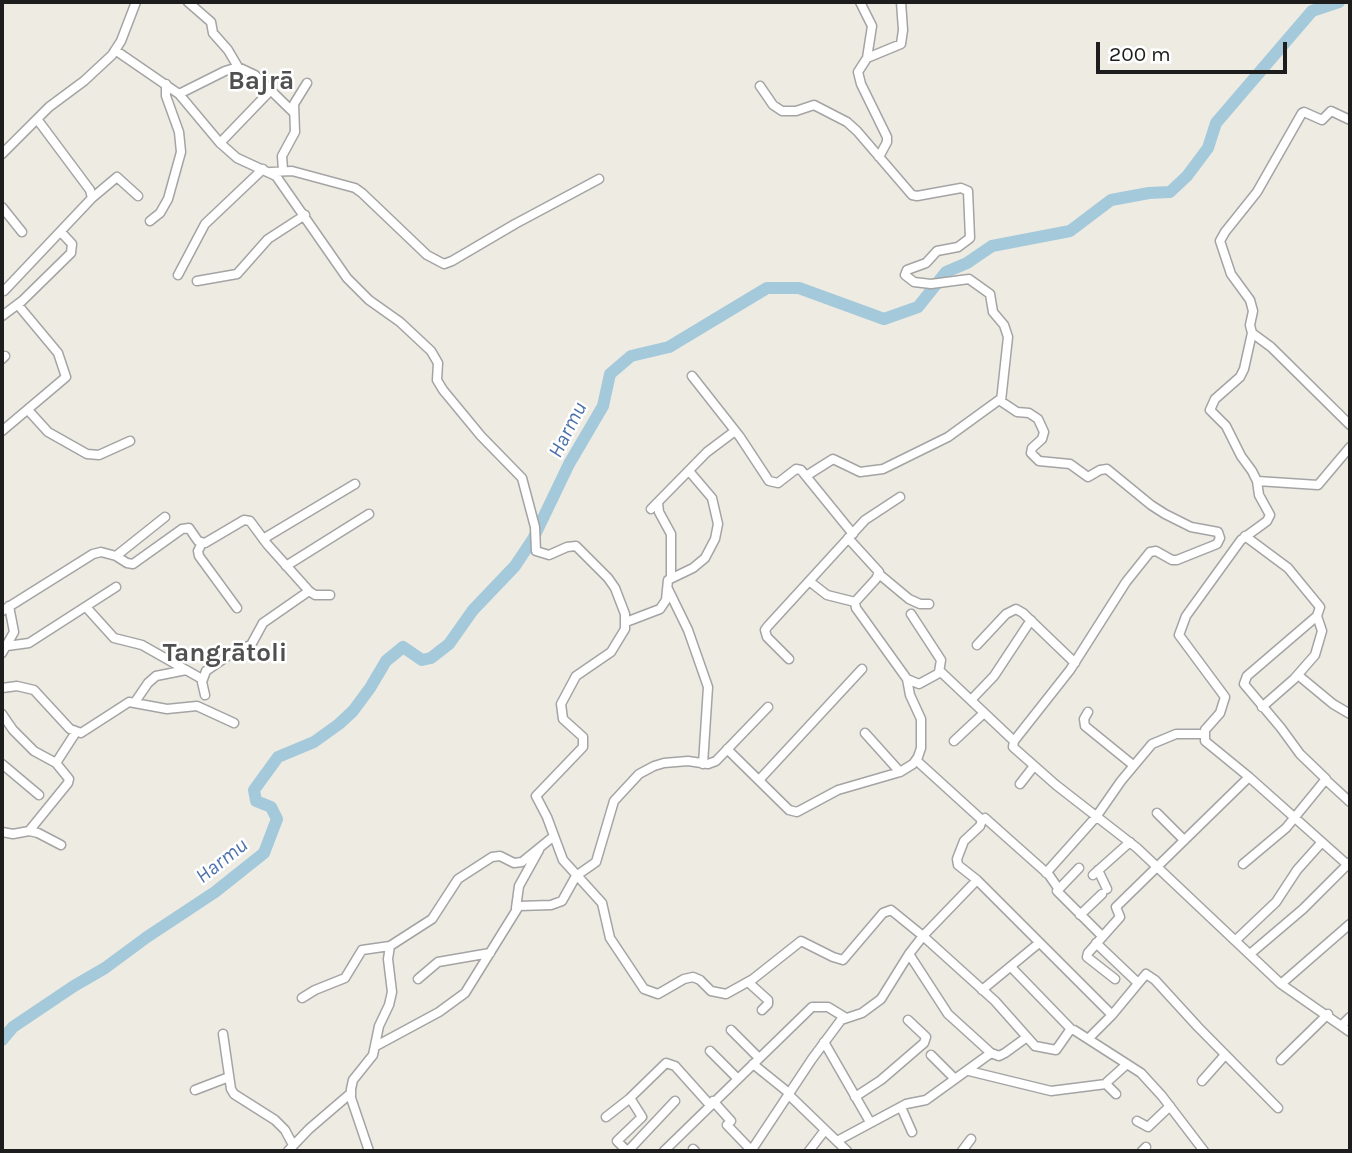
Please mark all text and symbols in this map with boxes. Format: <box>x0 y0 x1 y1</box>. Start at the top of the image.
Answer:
scale bar <box>1100 28 1291 72</box>
text: 200 m <box>1109 42 1171 66</box>
district label: Bajrā <box>228 66 294 98</box>
water label: Harmu <box>543 398 593 462</box>
district label: Tangrātoli <box>163 638 287 670</box>
water label: Harmu <box>191 833 253 889</box>

